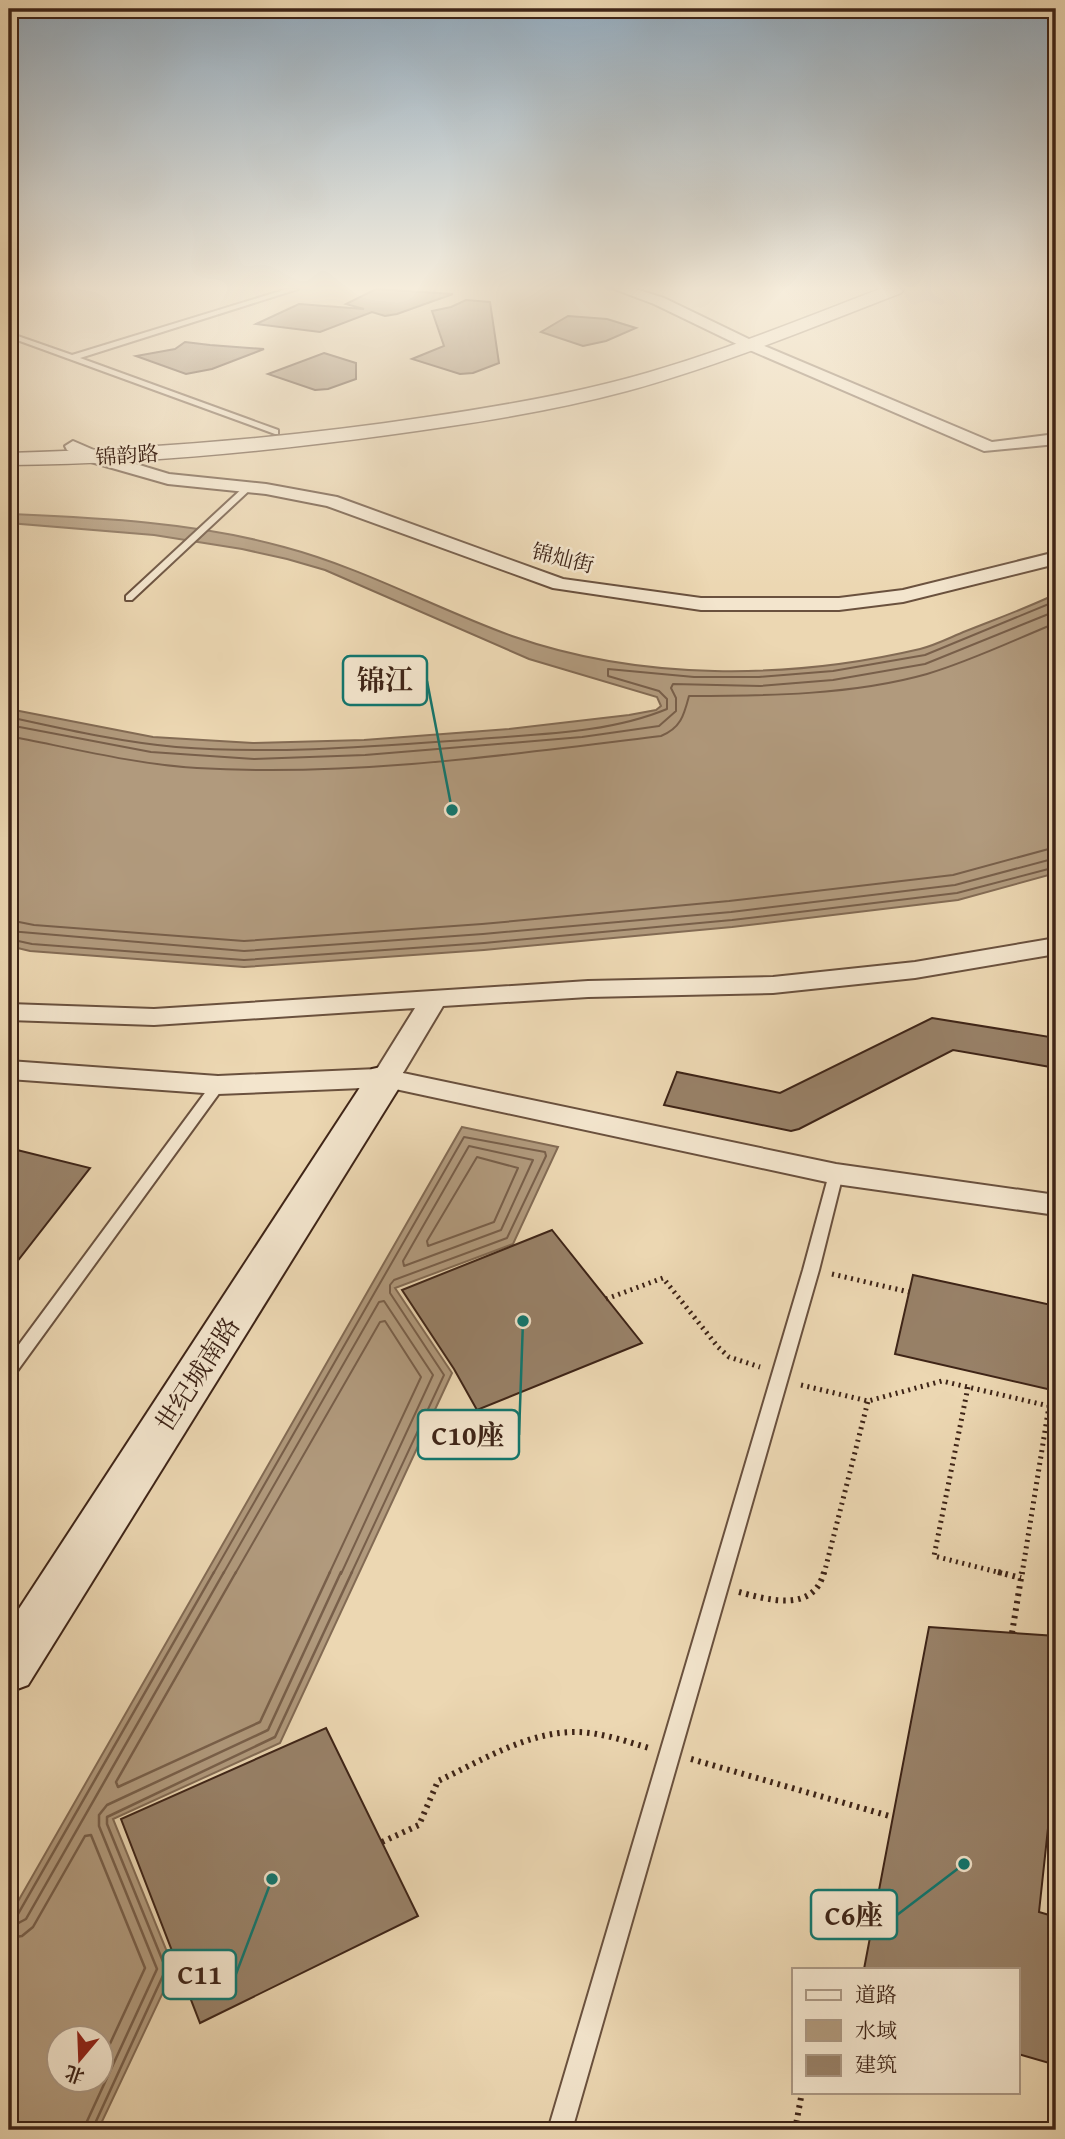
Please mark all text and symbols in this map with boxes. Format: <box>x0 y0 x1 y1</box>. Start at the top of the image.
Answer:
street label: 锦韵路 <box>94 437 160 473</box>
street label: 锦灿街 <box>529 535 597 581</box>
callout: 锦江 <box>343 656 427 705</box>
text: 锦江 <box>357 659 413 700</box>
street label: 世纪城南路 <box>145 1309 249 1439</box>
callout: C10座 <box>418 1410 519 1459</box>
text: C10座 <box>432 1414 504 1455</box>
callout: C6座 <box>811 1890 897 1939</box>
text: C6座 <box>825 1894 883 1935</box>
callout: C11 <box>163 1950 236 1999</box>
text: C11 <box>178 1953 222 1994</box>
legend <box>792 1968 1020 2094</box>
text: 道路 <box>855 1979 897 2010</box>
text: 水域 <box>855 2015 897 2046</box>
north arrow <box>46 2024 116 2094</box>
text: 建筑 <box>855 2049 897 2080</box>
text: 北 <box>61 2059 88 2091</box>

